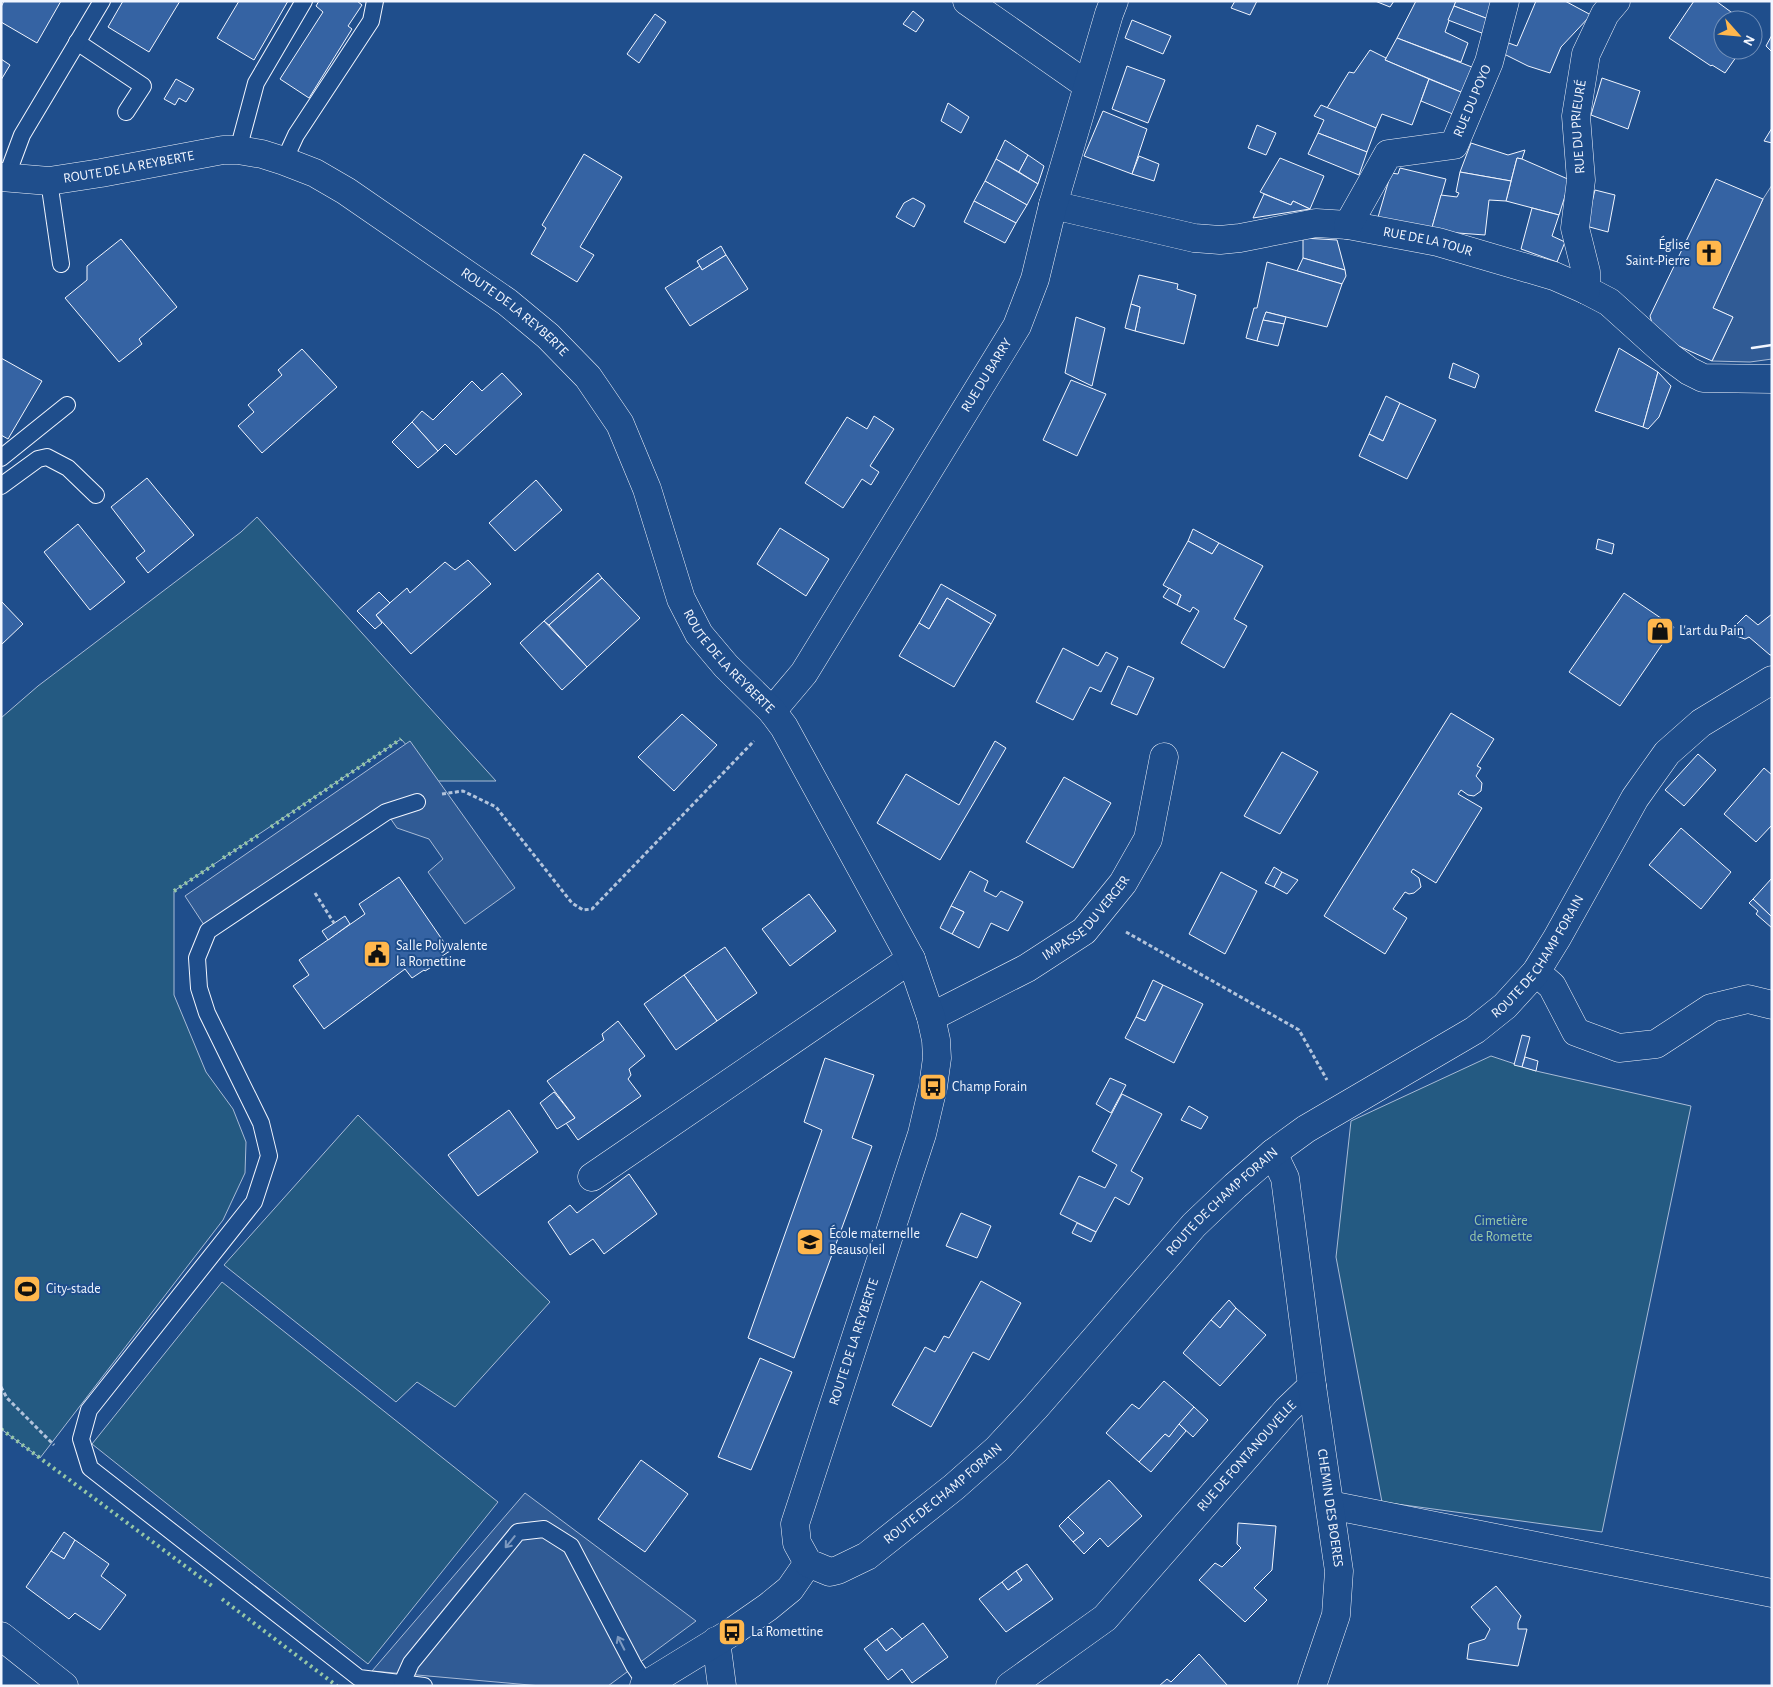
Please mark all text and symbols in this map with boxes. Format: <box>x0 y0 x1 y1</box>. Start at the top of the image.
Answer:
north arrow <box>1713 10 1763 60</box>
text: N <box>1740 33 1757 48</box>
street label: RUE DU POYO <box>1451 63 1494 139</box>
street label: RUE DU PRIEURÉ <box>1569 78 1589 174</box>
street label: ROUTE DE LA REYBERTE <box>62 149 195 186</box>
street label: RUE DE LA TOUR <box>1382 225 1474 259</box>
place label: Église Saint-Pierre <box>1626 235 1690 268</box>
church icon: Église Saint-Pierre <box>1694 238 1724 268</box>
street label: ROUTE DE LA REYBERTE <box>458 265 571 359</box>
street label: RUE DU BARRY <box>959 335 1015 415</box>
street label: ROUTE DE LA REYBERTE <box>681 607 777 716</box>
shop icon: L'art du Pain <box>1645 616 1675 646</box>
place label: L'art du Pain <box>1679 624 1744 638</box>
street label: IMPASSE DU VERGER <box>1040 873 1133 963</box>
street label: ROUTE DE CHAMP FORAIN <box>1489 893 1587 1021</box>
public building icon: Salle Polyvalente la Romettine <box>362 939 392 969</box>
place label: Salle Polyvalente la Romettine <box>396 939 488 969</box>
bus stop icon: Champ Forain <box>918 1072 948 1102</box>
place label: Champ Forain <box>952 1080 1027 1094</box>
street label: ROUTE DE CHAMP FORAIN <box>1164 1145 1281 1258</box>
park label: Cimetière de Romette <box>1470 1214 1532 1244</box>
place label: École maternelle Beausoleil <box>829 1224 920 1257</box>
school or university icon: École maternelle Beausoleil <box>795 1227 825 1257</box>
sports icon: City-stade <box>12 1274 42 1304</box>
street label: ROUTE DE LA REYBERTE <box>827 1277 881 1407</box>
place label: City-stade <box>46 1282 101 1296</box>
street label: RUE DE FONTANOUVELLE <box>1195 1398 1299 1514</box>
street label: ROUTE DE CHAMP FORAIN <box>881 1441 1005 1547</box>
street label: CHEMIN DES BOERES <box>1315 1448 1345 1568</box>
one-way arrow <box>504 1535 515 1548</box>
bus stop icon: La Romettine <box>717 1617 747 1647</box>
place label: La Romettine <box>751 1625 823 1639</box>
one-way arrow <box>616 1635 626 1650</box>

